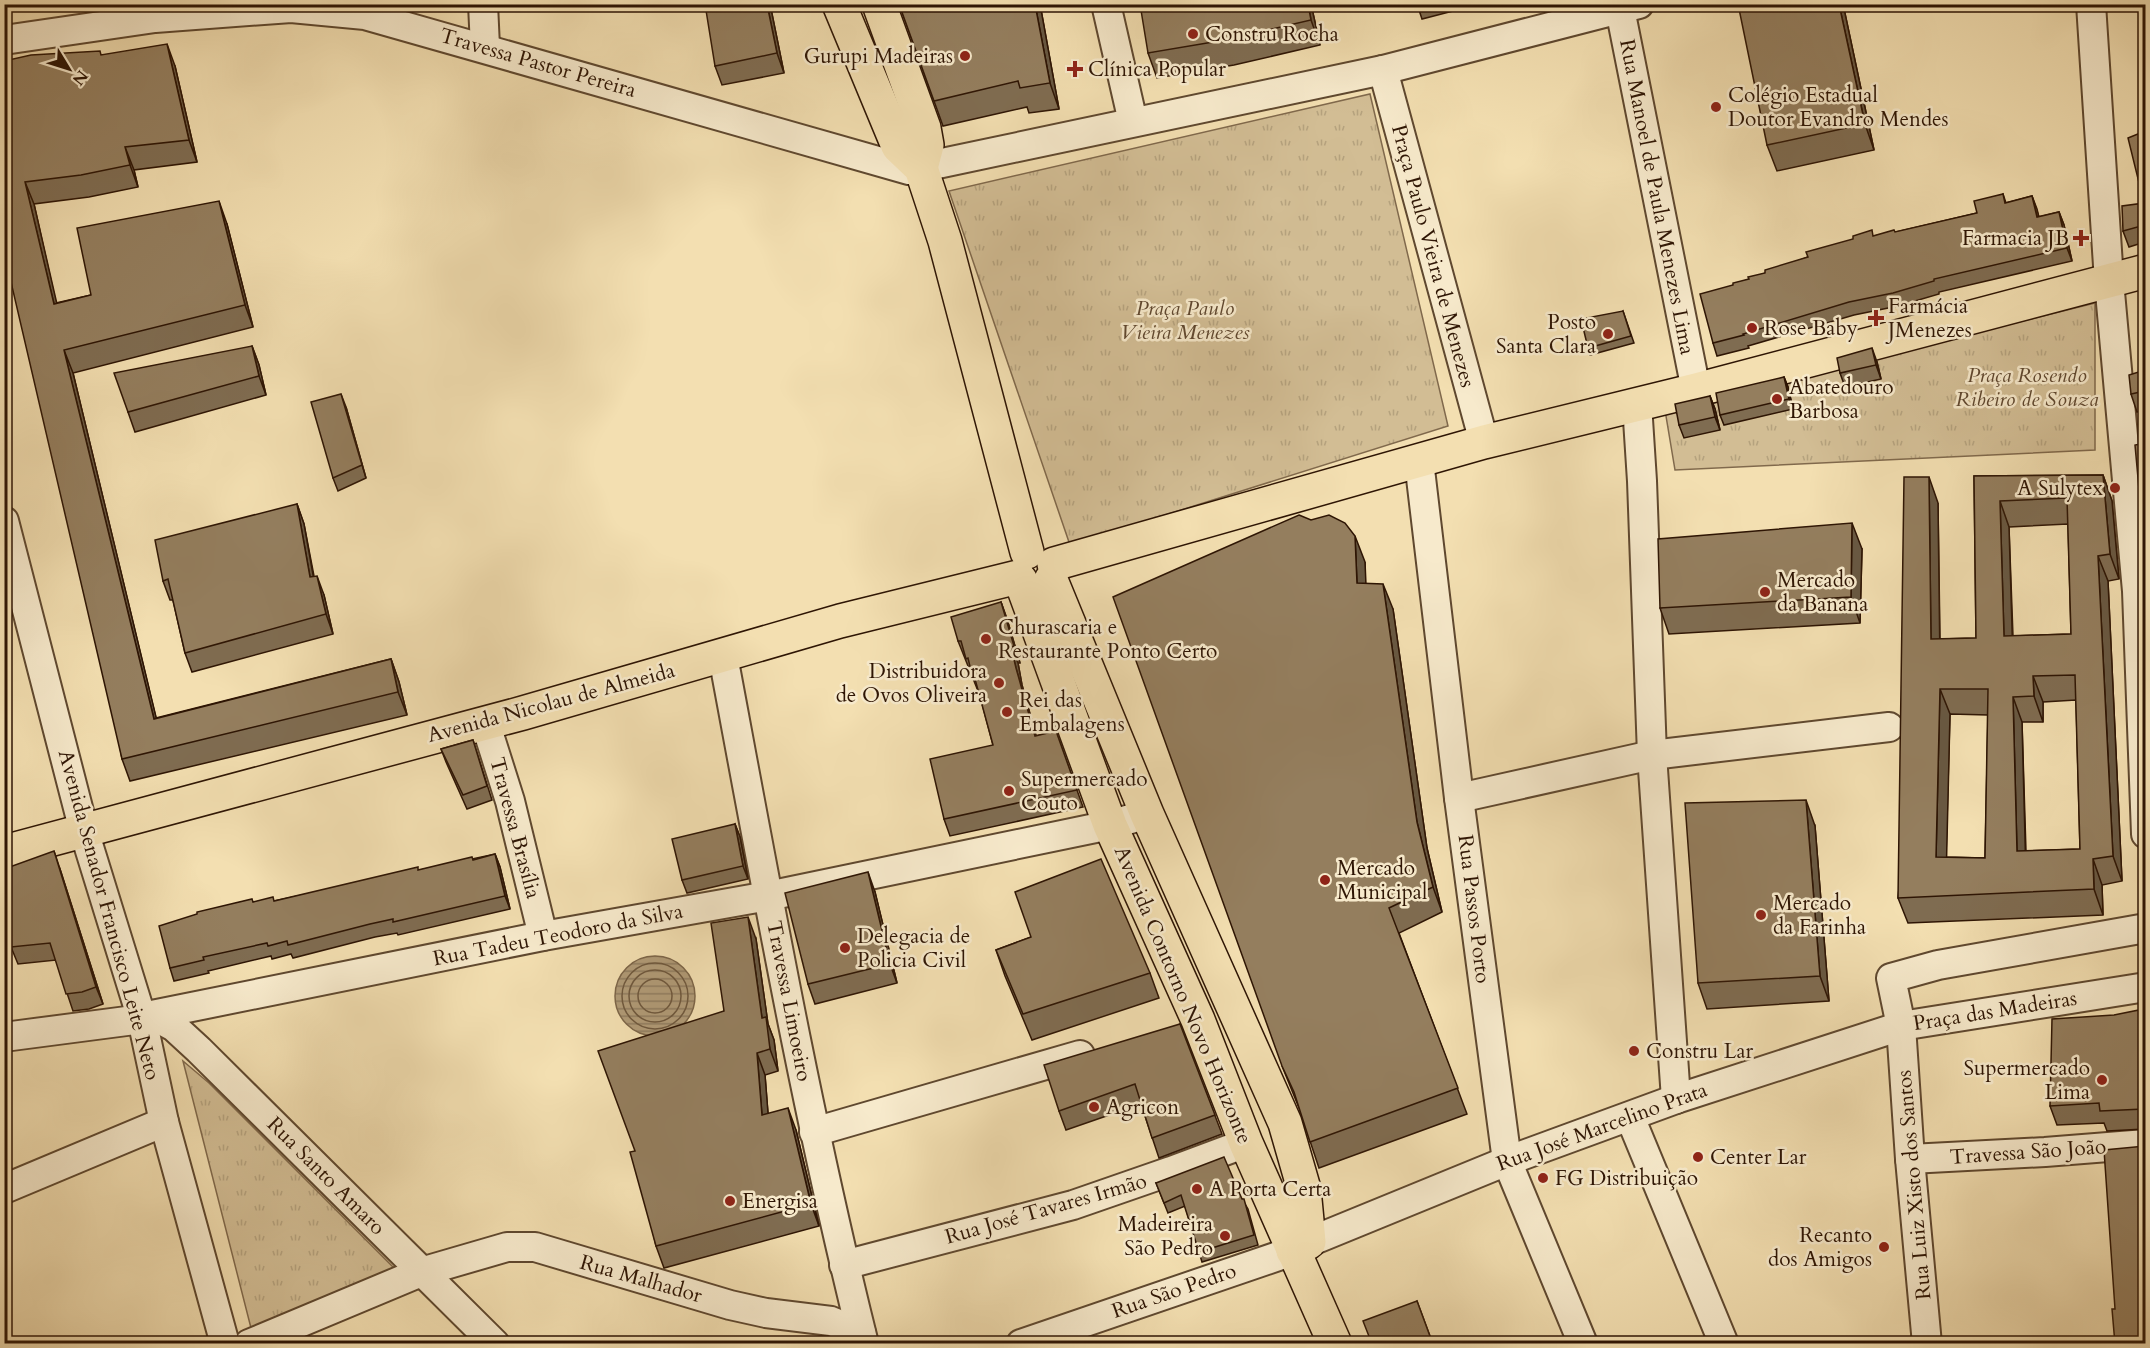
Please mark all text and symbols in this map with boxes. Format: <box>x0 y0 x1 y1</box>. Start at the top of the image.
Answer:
place label: Constru Rocha <box>1205 20 1339 49</box>
street label: Travessa Pastor Pereira <box>437 21 639 105</box>
marker: Constru Rocha <box>1186 27 1200 41</box>
street label: Rua Manoel de Paula Menezes Lima <box>1612 37 1702 357</box>
north arrow <box>39 39 99 99</box>
place label: Gurupi Madeiras <box>804 42 953 71</box>
marker: Gurupi Madeiras <box>958 49 972 63</box>
place label: Clínica Popular <box>1088 55 1226 84</box>
marker: Clínica Popular <box>1066 60 1084 78</box>
text: N <box>67 65 93 90</box>
place label: Colégio Estadual Doutor Evandro Mendes <box>1728 81 1949 134</box>
marker: Colégio Estadual Doutor Evandro Mendes <box>1709 100 1723 114</box>
street label: Praça Paulo Vieira de Menezes <box>1384 121 1482 391</box>
place label: Farmacia JB <box>1962 224 2069 253</box>
marker: Farmacia JB <box>2074 231 2088 245</box>
place label: Farmácia JMenezes <box>1885 292 1972 345</box>
park label: Praça Paulo Vieira Menezes <box>1120 294 1250 347</box>
place label: Posto Santa Clara <box>1496 308 1596 361</box>
marker: Farmácia JMenezes <box>1869 311 1883 325</box>
place label: Rose Baby <box>1764 314 1858 343</box>
marker: Rose Baby <box>1745 321 1759 335</box>
marker: Posto Santa Clara <box>1601 327 1615 341</box>
park label: Praça Rosendo Ribeiro de Souza <box>1955 361 2099 414</box>
place label: Abatedouro Barbosa <box>1789 373 1894 426</box>
marker: Abatedouro Barbosa <box>1770 392 1784 406</box>
place label: A Sulytex <box>2017 474 2104 503</box>
marker: A Sulytex <box>2108 481 2122 495</box>
place label: Mercado da Banana <box>1777 566 1868 619</box>
marker: Mercado da Banana <box>1758 585 1772 599</box>
place label: Churascaria e Restaurante Ponto Certo <box>998 613 1217 666</box>
marker: Churascaria e Restaurante Ponto Certo <box>979 632 993 646</box>
street label: Avenida Nicolau de Almeida <box>424 656 678 750</box>
place label: Distribuidora de Ovos Oliveira <box>836 657 987 710</box>
marker: Distribuidora de Ovos Oliveira <box>992 676 1006 690</box>
place label: Rei das Embalagens <box>1019 686 1125 739</box>
marker: Rei das Embalagens <box>1000 705 1014 719</box>
street label: Avenida Senador Francisco Leite Neto <box>51 747 167 1083</box>
street label: Travessa Brasília <box>482 754 548 902</box>
place label: Supermercado Couto <box>1021 765 1148 818</box>
marker: Supermercado Couto <box>1002 784 1016 798</box>
street label: Rua Passos Porto <box>1450 833 1498 985</box>
street label: Avenida Contorno Novo Horizonte <box>1107 842 1259 1148</box>
place label: Mercado Municipal <box>1337 854 1427 907</box>
marker: Mercado Municipal <box>1318 873 1332 887</box>
place label: Mercado da Farinha <box>1773 889 1866 942</box>
street label: Rua Tadeu Teodoro da Silva <box>431 897 685 973</box>
marker: Mercado da Farinha <box>1754 908 1768 922</box>
street label: Travessa Limoeiro <box>759 918 819 1084</box>
place label: Delegacia de Policia Civil <box>857 922 970 975</box>
marker: Delegacia de Policia Civil <box>838 941 852 955</box>
street label: Praça das Madeiras <box>1911 984 2079 1038</box>
place label: Constru Lar <box>1646 1037 1754 1066</box>
marker: Constru Lar <box>1627 1044 1641 1058</box>
place label: Supermercado Lima <box>1963 1054 2090 1107</box>
street label: Rua Luiz Xisto dos Santos <box>1889 1069 1939 1301</box>
marker: Supermercado Lima <box>2095 1073 2109 1087</box>
street label: Rua José Marcelino Prata <box>1493 1075 1711 1179</box>
place label: Agricon <box>1106 1093 1179 1122</box>
marker: Agricon <box>1087 1100 1101 1114</box>
street label: Rua Santo Amaro <box>260 1110 392 1242</box>
street label: Travessa São João <box>1949 1132 2107 1172</box>
place label: Center Lar <box>1710 1143 1807 1172</box>
marker: Center Lar <box>1691 1150 1705 1164</box>
place label: FG Distribuição <box>1555 1164 1698 1193</box>
street label: Rua José Tavares Irmão <box>942 1166 1150 1252</box>
marker: FG Distribuição <box>1536 1171 1550 1185</box>
place label: A Porta Certa <box>1209 1175 1331 1204</box>
marker: A Porta Certa <box>1190 1182 1204 1196</box>
place label: Energisa <box>742 1187 818 1216</box>
marker: Energisa <box>723 1194 737 1208</box>
place label: Madeireira São Pedro <box>1118 1210 1213 1263</box>
place label: Recanto dos Amigos <box>1768 1221 1872 1274</box>
marker: Madeireira São Pedro <box>1218 1229 1232 1243</box>
marker: Recanto dos Amigos <box>1877 1240 1891 1254</box>
street label: Rua Malhador <box>577 1248 706 1310</box>
street label: Rua São Pedro <box>1108 1256 1240 1326</box>

